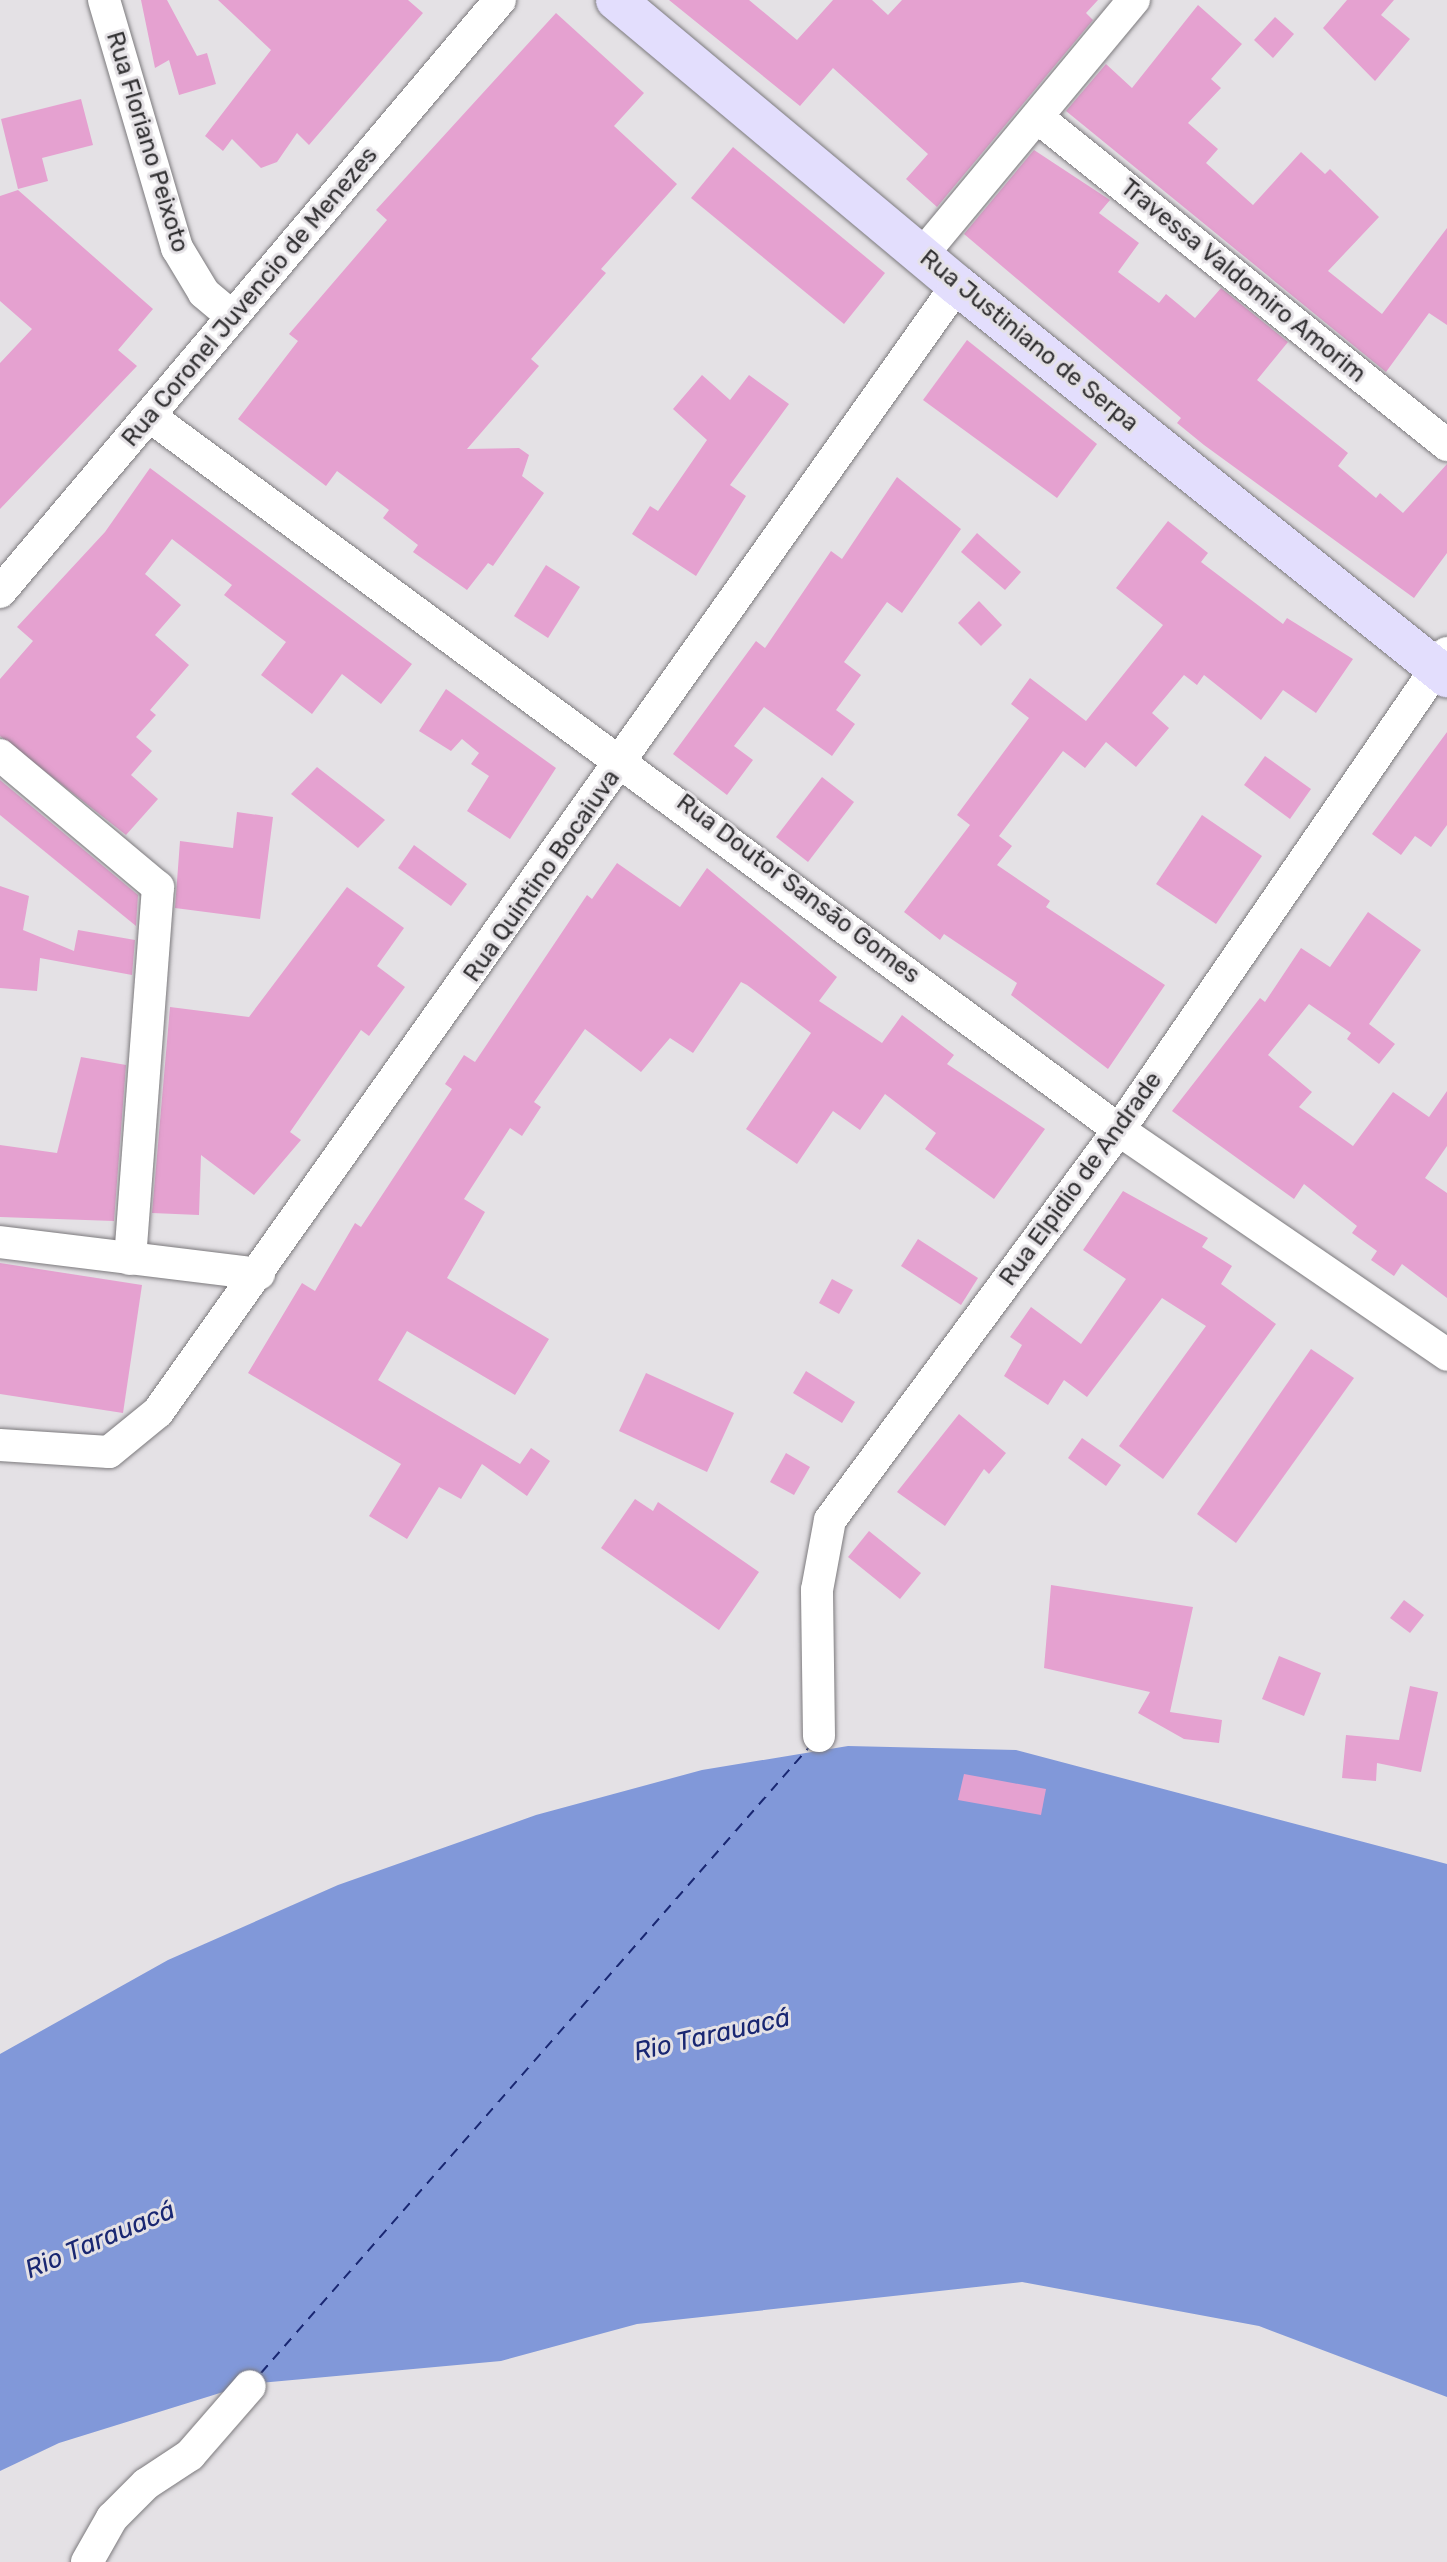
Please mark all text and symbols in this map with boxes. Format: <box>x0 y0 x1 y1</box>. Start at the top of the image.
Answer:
street label: Rua Floriano Peixoto <box>100 28 194 256</box>
street label: Rua Coronel Juvencio de Menezes <box>116 141 384 453</box>
street label: Travessa Valdomiro Amorim <box>1114 173 1372 389</box>
street label: Rua Justiniano de Serpa <box>914 244 1144 438</box>
street label: Rua Quintino Bocaiuva <box>458 764 626 988</box>
street label: Rua Doutor Sansão Gomes <box>671 788 925 990</box>
street label: Rua Elpidio de Andrade <box>994 1066 1168 1292</box>
water label: Rio Tarauacá <box>630 2002 794 2068</box>
water label: Rio Tarauacá <box>20 2194 180 2286</box>

